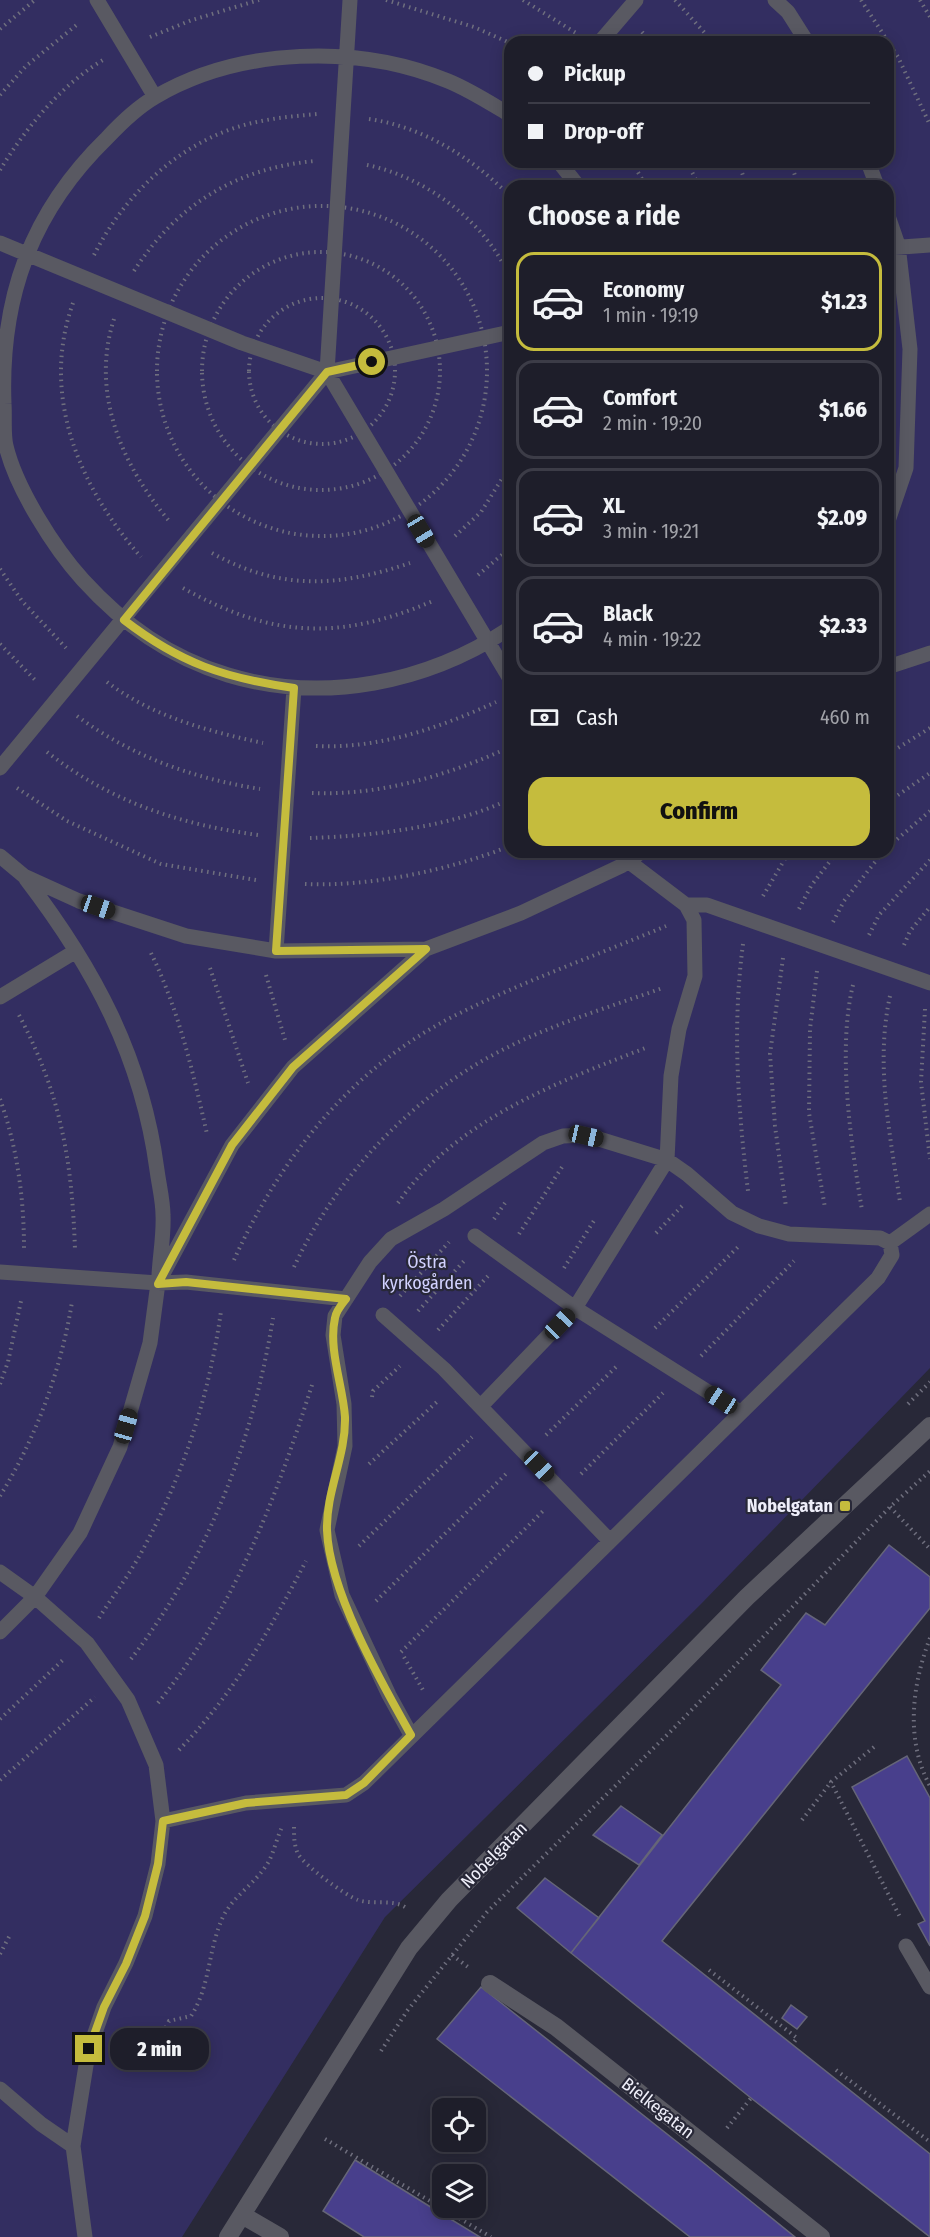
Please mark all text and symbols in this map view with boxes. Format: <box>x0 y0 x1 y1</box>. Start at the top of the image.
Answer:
text: Pickup <box>564 60 626 87</box>
text: Drop-off <box>564 118 643 145</box>
text: Choose a ride <box>528 200 680 232</box>
icon: car <box>531 275 585 329</box>
text: Economy <box>603 276 684 303</box>
text: $1.23 <box>821 288 867 315</box>
text: 1 min · 19:19 <box>603 303 699 327</box>
route start <box>358 348 385 375</box>
icon: car <box>531 383 585 437</box>
text: Comfort <box>603 384 677 411</box>
text: $1.66 <box>819 396 867 423</box>
text: 2 min · 19:20 <box>603 411 702 435</box>
icon: car <box>531 491 585 545</box>
text: XL <box>603 492 625 519</box>
text: $2.09 <box>817 504 867 531</box>
car <box>404 511 438 551</box>
text: 3 min · 19:21 <box>603 519 699 543</box>
icon: car <box>531 599 585 653</box>
text: Black <box>603 600 653 627</box>
text: $2.33 <box>819 612 867 639</box>
text: 4 min · 19:22 <box>603 627 701 651</box>
icon: cash <box>528 701 561 734</box>
text: Cash <box>576 704 619 731</box>
text: 460 m <box>820 705 870 729</box>
button: Confirm <box>528 777 870 846</box>
car <box>78 893 118 921</box>
car <box>566 1123 606 1149</box>
park label: Östra kyrkogården <box>381 1251 473 1294</box>
car <box>541 1305 579 1343</box>
car <box>701 1383 741 1417</box>
car <box>112 1406 140 1446</box>
car <box>520 1447 558 1485</box>
place label: Nobelgatan <box>747 1495 833 1517</box>
marker: Nobelgatan <box>838 1499 852 1513</box>
street label: Nobelgatan <box>456 1817 532 1893</box>
callout: 2 min <box>110 2028 209 2070</box>
route end <box>75 2035 102 2062</box>
text: 2 min <box>137 2037 182 2061</box>
street label: Bielkegatan <box>617 2073 699 2143</box>
map controls <box>432 2098 486 2218</box>
button: locate <box>432 2098 486 2152</box>
button: layers <box>432 2164 486 2218</box>

